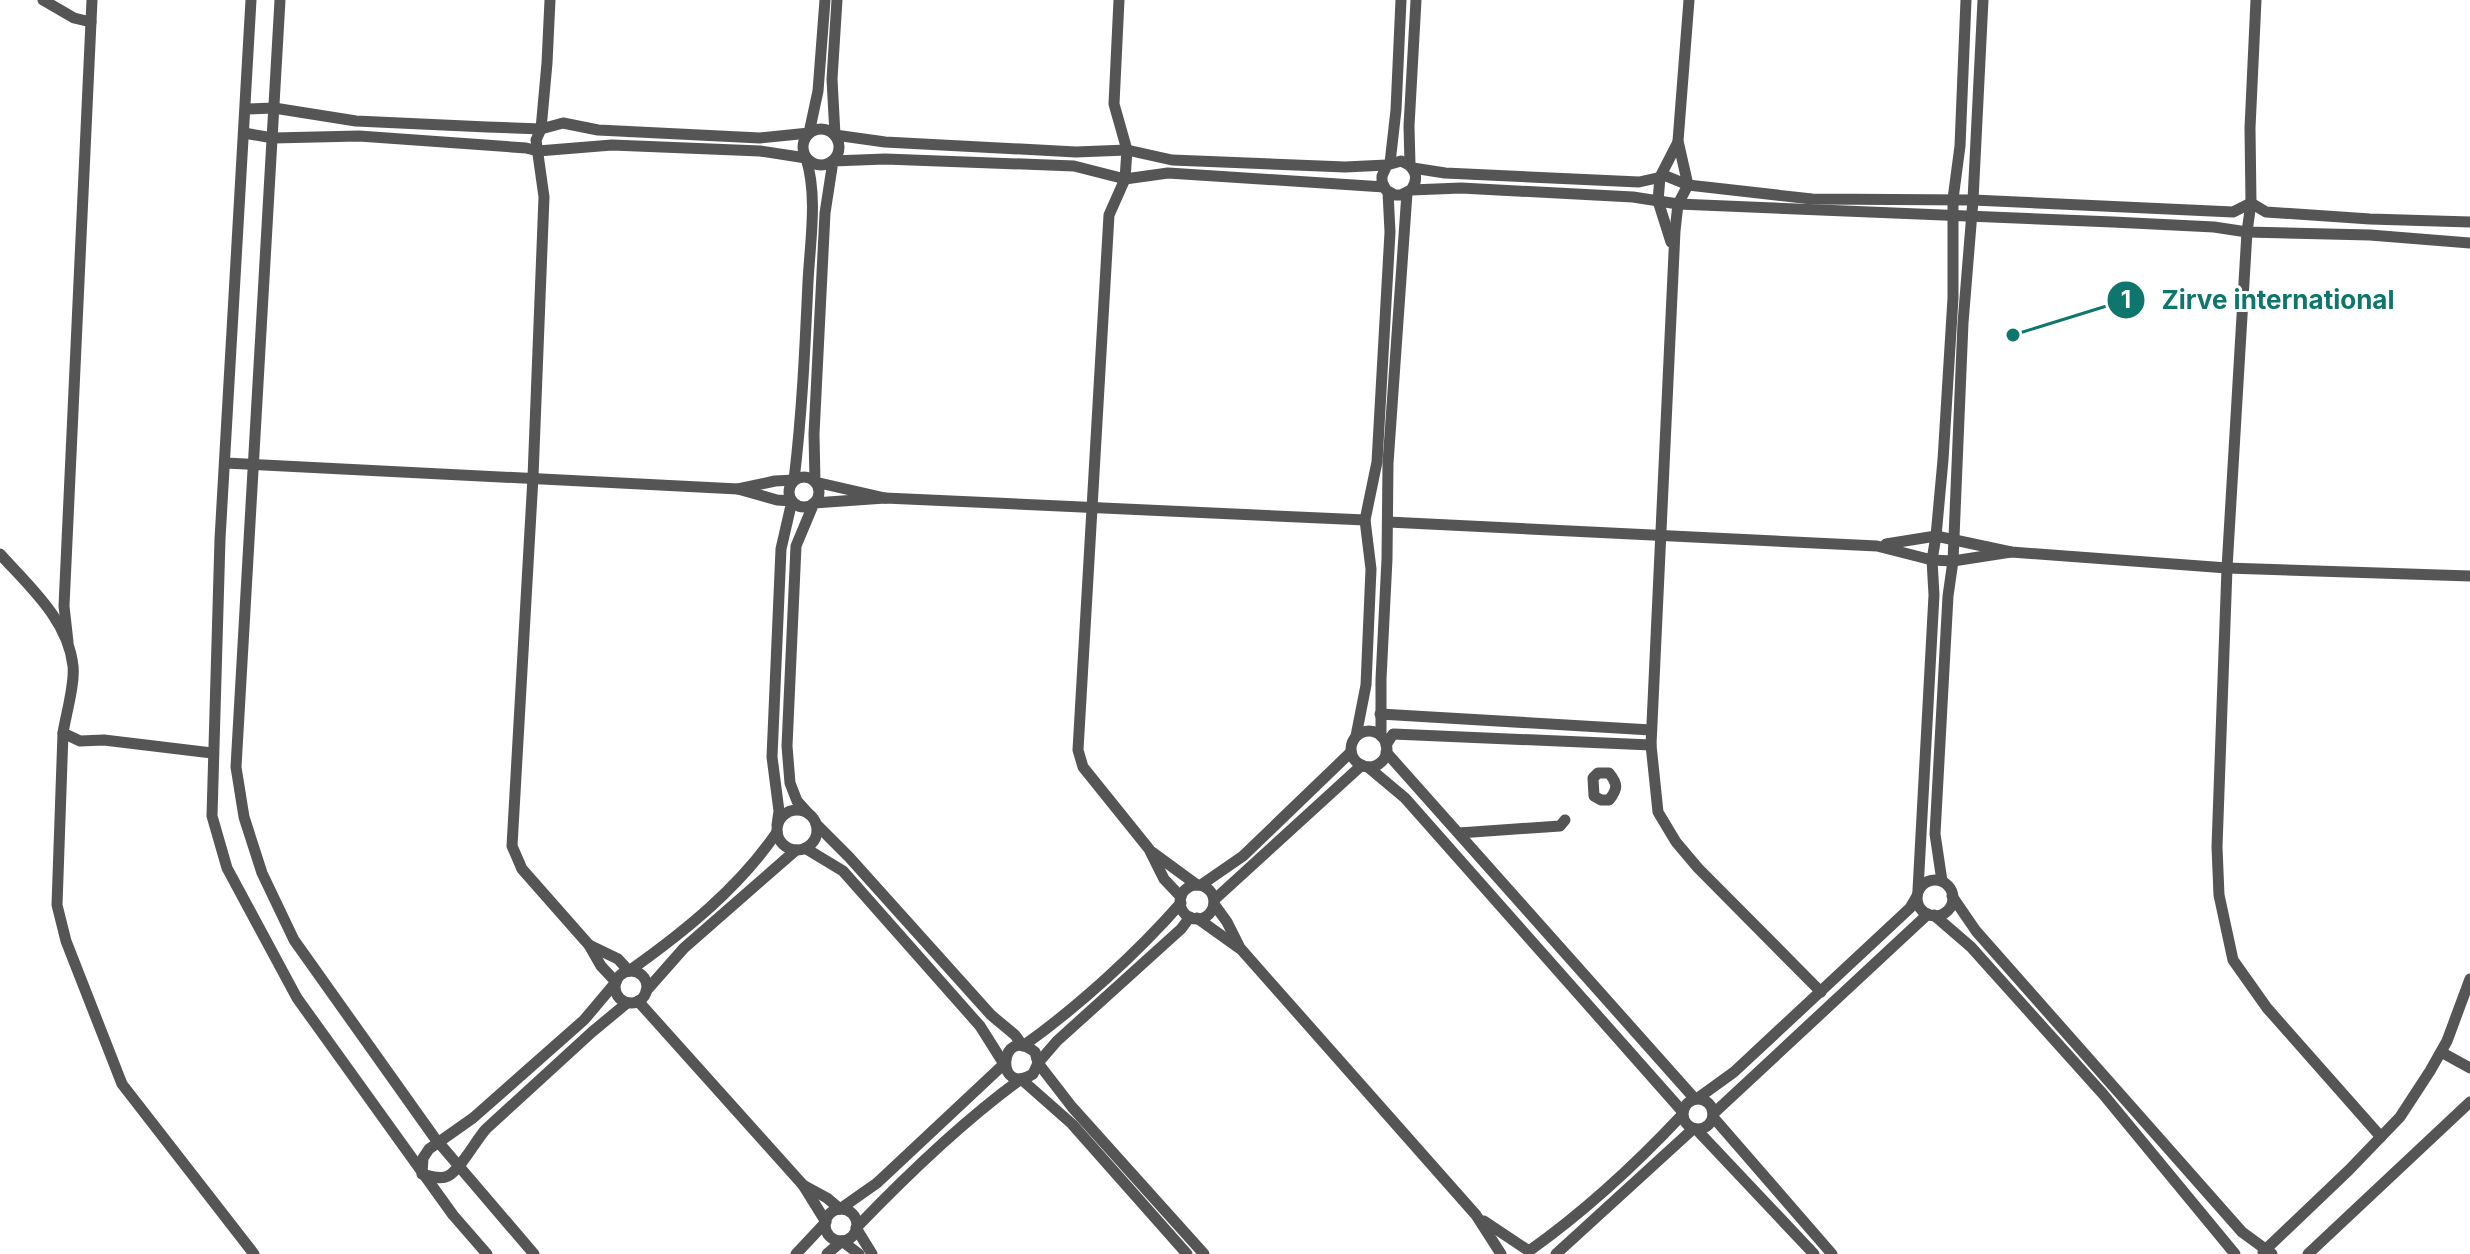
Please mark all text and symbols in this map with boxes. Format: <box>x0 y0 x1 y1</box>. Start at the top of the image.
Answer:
callout: Zirve international <box>2106 275 2411 325</box>
text: Zirve international <box>2162 284 2394 315</box>
text: 1 <box>2121 285 2131 314</box>

